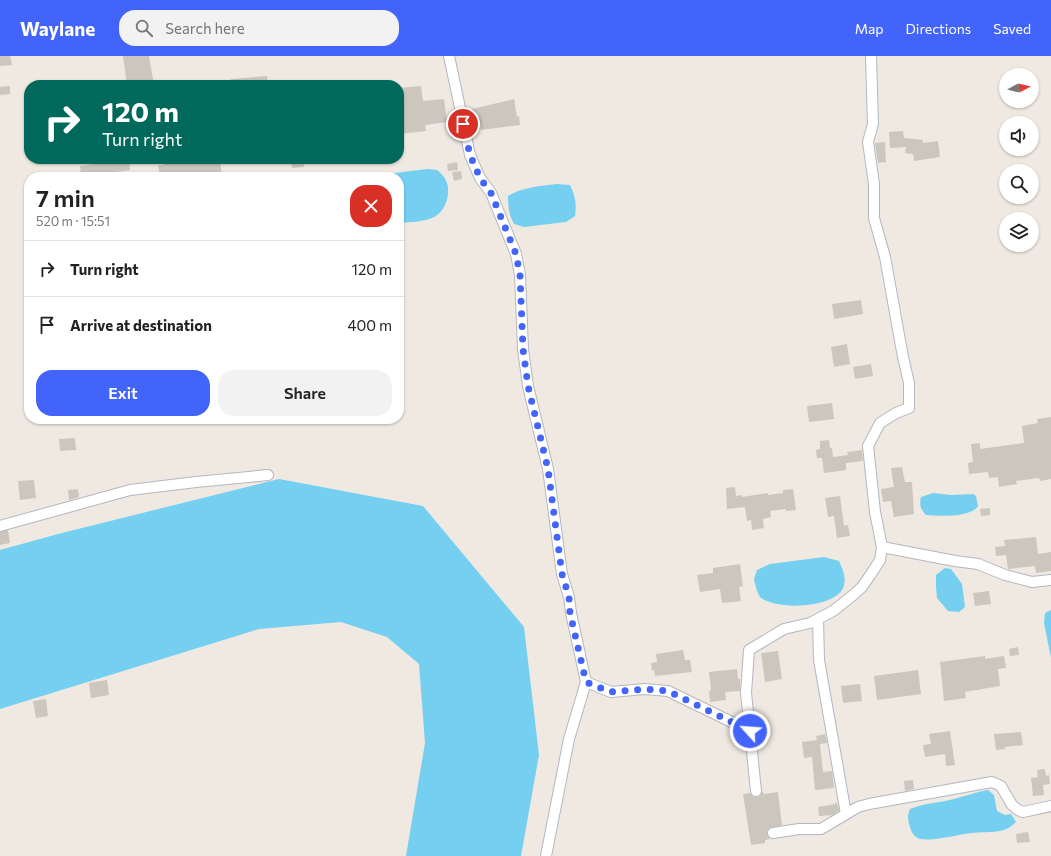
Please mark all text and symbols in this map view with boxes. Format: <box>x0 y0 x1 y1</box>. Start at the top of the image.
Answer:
search box <box>119 10 399 46</box>
text: Waylane <box>20 17 95 40</box>
icon: search <box>133 17 155 39</box>
text: Search here <box>165 19 245 37</box>
text: Map <box>855 20 884 37</box>
text: Directions <box>906 20 971 37</box>
text: Saved <box>993 20 1031 37</box>
north arrow <box>999 68 1039 108</box>
map controls <box>999 68 1039 252</box>
text: 120 m <box>102 94 179 128</box>
icon: right <box>36 96 88 148</box>
pin <box>446 107 480 141</box>
icon: arrive <box>452 113 474 135</box>
button: sound <box>999 116 1039 156</box>
text: Turn right <box>102 128 182 150</box>
button: search <box>999 164 1039 204</box>
text: 7 min <box>36 183 95 212</box>
button: close <box>350 185 392 227</box>
button: layers <box>999 212 1039 252</box>
text: 520 m · 15:51 <box>36 213 110 229</box>
icon: right <box>36 258 58 280</box>
text: Turn right <box>70 260 139 278</box>
text: 120 m <box>352 260 392 278</box>
icon: arrive <box>36 314 58 336</box>
text: Arrive at destination <box>70 316 212 334</box>
text: 400 m <box>347 316 392 334</box>
button: Exit <box>36 370 210 416</box>
button: Share <box>218 370 392 416</box>
position arrow <box>729 710 771 752</box>

